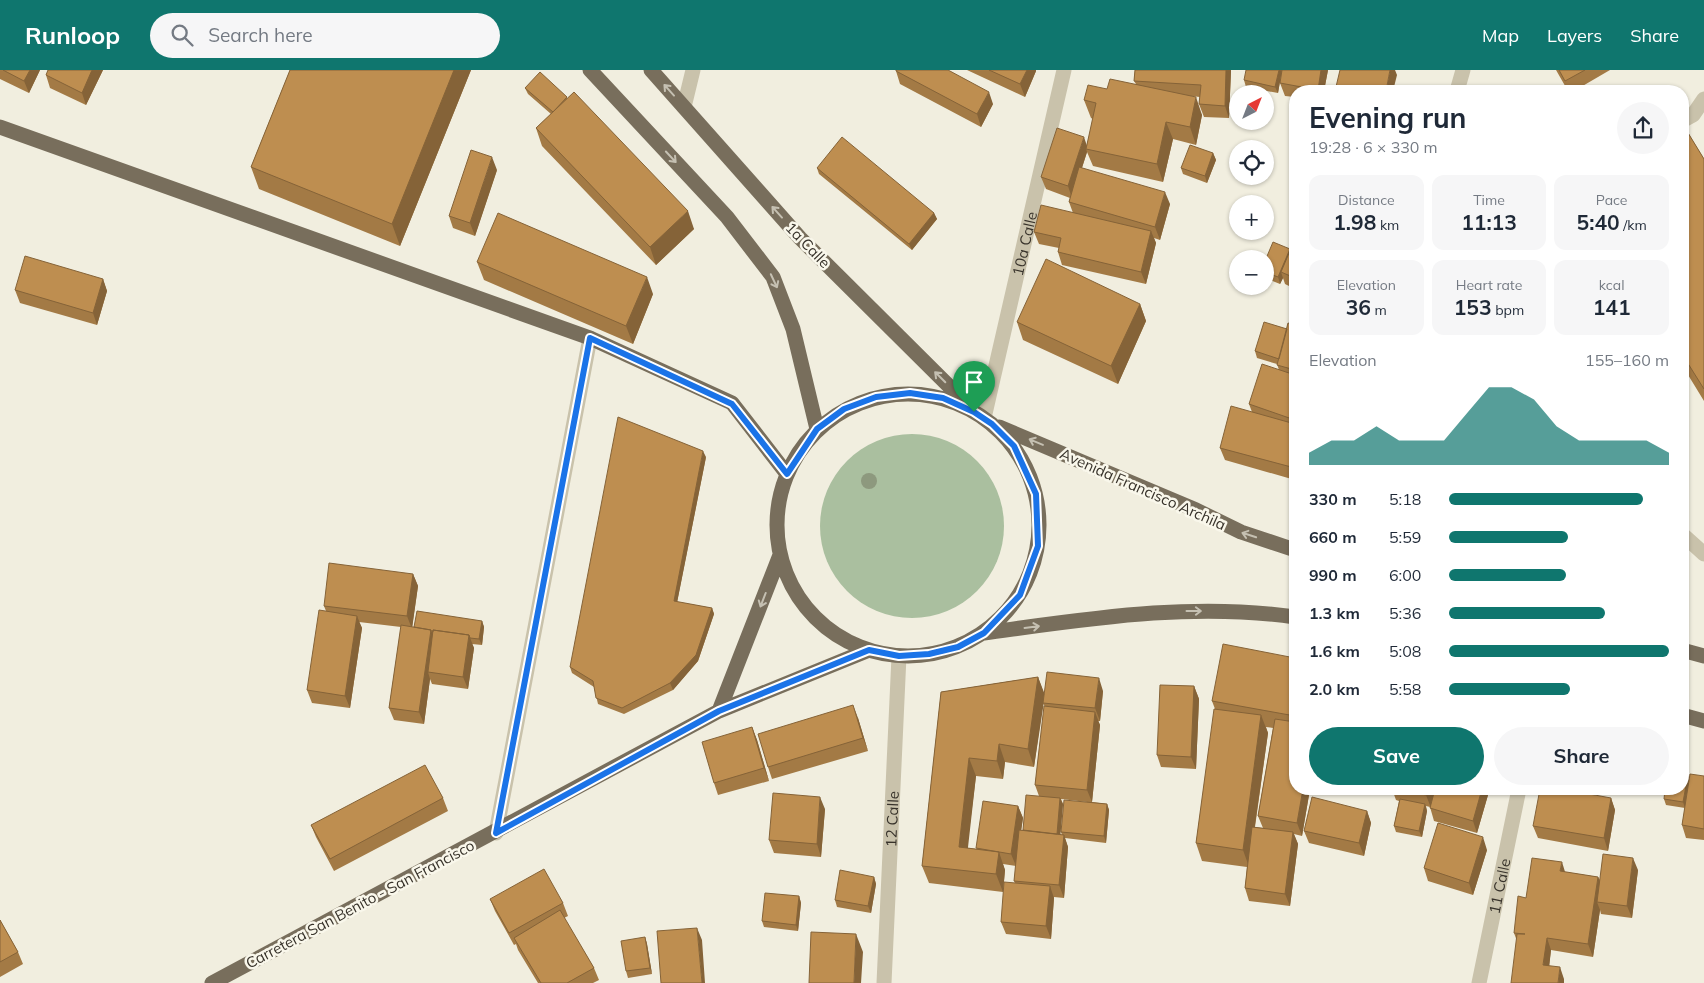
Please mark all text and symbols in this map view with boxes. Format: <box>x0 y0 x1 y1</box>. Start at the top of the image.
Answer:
search box <box>150 13 500 58</box>
text: Runloop <box>25 20 120 50</box>
icon: search <box>168 21 196 49</box>
text: Search here <box>208 23 313 47</box>
text: Map <box>1482 24 1519 47</box>
text: Layers <box>1547 24 1602 47</box>
text: Share <box>1630 24 1679 47</box>
one-way arrow <box>663 84 674 97</box>
north arrow <box>1229 85 1274 130</box>
map controls <box>1229 85 1274 295</box>
text: Evening run <box>1309 100 1466 135</box>
button: share <box>1617 102 1669 154</box>
text: 19:28 · 6 × 330 m <box>1309 137 1438 157</box>
button: locate <box>1229 140 1274 185</box>
one-way arrow <box>665 150 677 163</box>
text: Distance <box>1338 191 1395 209</box>
text: Time <box>1473 191 1505 209</box>
text: Pace <box>1596 191 1627 209</box>
button: + <box>1229 195 1274 240</box>
one-way arrow <box>771 205 782 218</box>
text: 1.98 <box>1333 209 1376 235</box>
text: 11:13 <box>1461 209 1517 235</box>
text: 5:40 <box>1577 209 1620 235</box>
street label: 10a Calle <box>1008 210 1041 278</box>
text: km <box>1376 216 1399 234</box>
text: /km <box>1620 216 1647 234</box>
street label: 1a Calle <box>782 218 834 272</box>
button: − <box>1229 250 1274 295</box>
one-way arrow <box>770 273 780 288</box>
text: Elevation <box>1337 276 1396 294</box>
text: Heart rate <box>1456 276 1522 294</box>
text: kcal <box>1599 276 1624 294</box>
text: 36 <box>1346 294 1371 320</box>
text: 153 <box>1454 294 1492 320</box>
text: 141 <box>1593 294 1631 320</box>
text: m <box>1371 301 1387 319</box>
text: bpm <box>1492 301 1524 319</box>
text: Elevation <box>1309 350 1377 370</box>
text: 155–160 m <box>1585 350 1669 370</box>
pin <box>953 361 995 412</box>
icon: arrive <box>960 368 988 396</box>
one-way arrow <box>933 371 946 383</box>
one-way arrow <box>1028 437 1043 446</box>
street label: Avenida Francisco Archila <box>1057 444 1229 534</box>
text: 330 m <box>1309 489 1357 509</box>
text: 5:18 <box>1389 489 1421 509</box>
text: 660 m <box>1309 527 1357 547</box>
text: 5:59 <box>1389 527 1421 547</box>
one-way arrow <box>1241 530 1257 539</box>
text: 990 m <box>1309 565 1357 585</box>
text: 6:00 <box>1389 565 1421 585</box>
one-way arrow <box>757 592 767 607</box>
text: 1.3 km <box>1309 603 1360 623</box>
text: 5:36 <box>1389 603 1421 623</box>
one-way arrow <box>1185 606 1201 616</box>
one-way arrow <box>1024 621 1040 631</box>
text: 1.6 km <box>1309 641 1360 661</box>
text: 5:08 <box>1389 641 1421 661</box>
text: 2.0 km <box>1309 679 1360 699</box>
text: 5:58 <box>1389 679 1421 699</box>
button: Save <box>1309 727 1484 785</box>
button: Share <box>1494 727 1669 785</box>
street label: 12 Calle <box>881 791 902 848</box>
street label: Carretera San Benito - San Francisco <box>242 835 478 973</box>
street label: 11 Calle <box>1484 857 1514 916</box>

